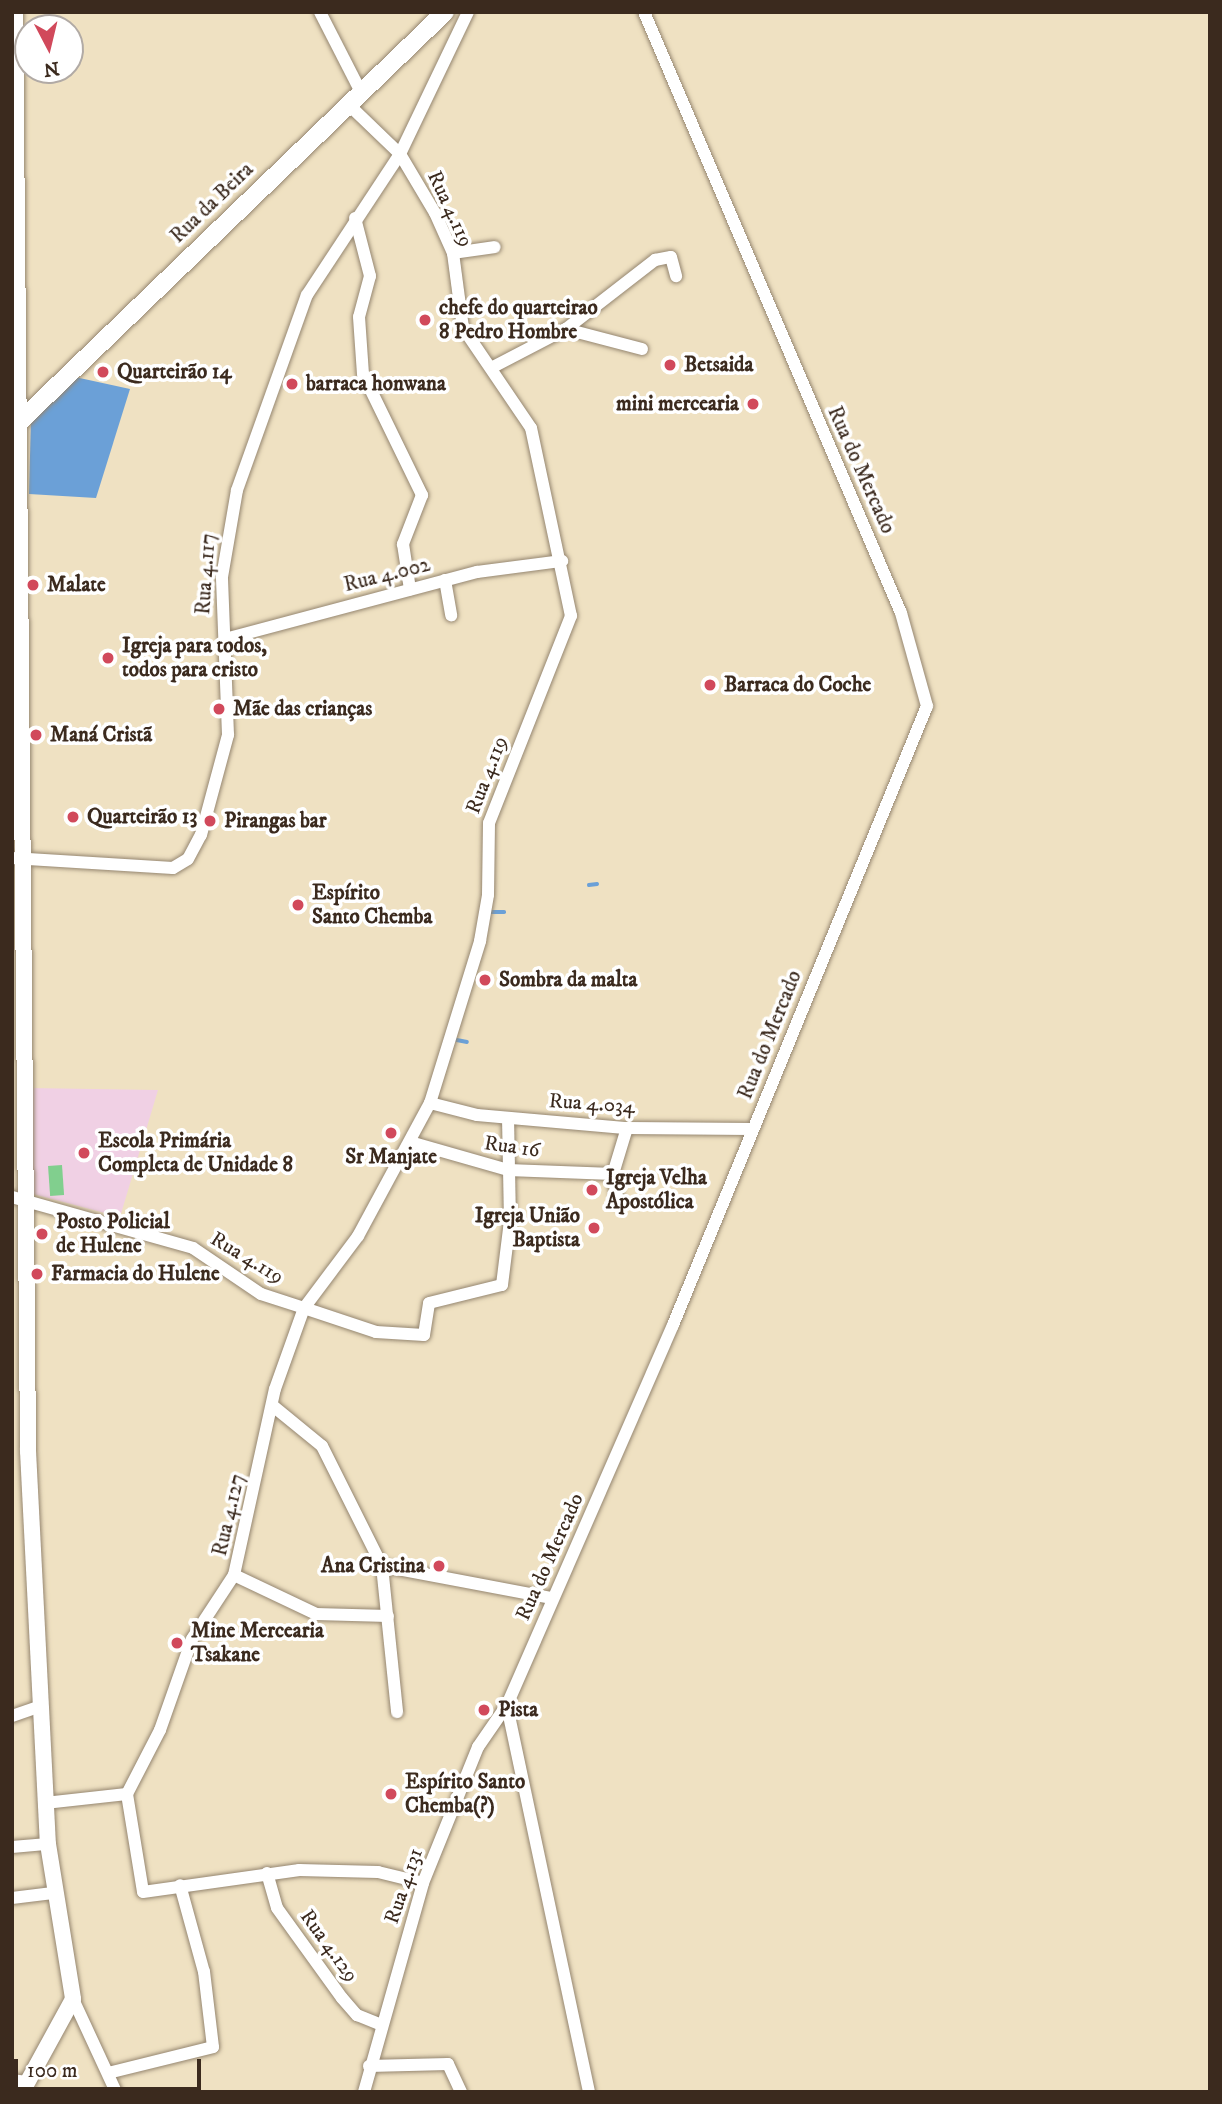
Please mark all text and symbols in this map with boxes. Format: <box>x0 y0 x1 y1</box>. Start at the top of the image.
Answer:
north arrow <box>14 14 84 84</box>
text: N <box>42 56 61 81</box>
street label: Rua da Beira <box>165 157 259 249</box>
street label: Rua 4.119 <box>421 167 479 251</box>
place label: chefe do quarteirao 8 Pedro Hombre <box>439 295 598 345</box>
marker: chefe do quarteirao 8 Pedro Hombre <box>417 312 433 328</box>
place label: Betsaida <box>684 352 753 378</box>
marker: Betsaida <box>662 357 678 373</box>
place label: Quarteirão 14 <box>117 359 232 385</box>
marker: Quarteirão 14 <box>95 364 111 380</box>
place label: barraca honwana <box>306 371 446 397</box>
marker: barraca honwana <box>284 376 300 392</box>
place label: mini mercearia <box>616 391 739 417</box>
marker: mini mercearia <box>745 396 761 412</box>
street label: Rua do Mercado <box>822 402 900 538</box>
street label: Rua 4.117 <box>191 532 221 616</box>
street label: Rua 4.002 <box>341 552 433 598</box>
place label: Malate <box>47 572 106 598</box>
marker: Malate <box>25 577 41 593</box>
place label: Igreja para todos, todos para cristo <box>122 633 267 683</box>
marker: Igreja para todos, todos para cristo <box>100 650 116 666</box>
place label: Barraca do Coche <box>724 672 871 698</box>
marker: Barraca do Coche <box>702 677 718 693</box>
place label: Mãe das crianças <box>233 696 372 722</box>
marker: Mãe das crianças <box>211 701 227 717</box>
place label: Maná Cristã <box>50 722 152 748</box>
marker: Maná Cristã <box>28 727 44 743</box>
street label: Rua 4.119 <box>461 733 513 817</box>
place label: Quarteirão 13 <box>87 804 197 830</box>
place label: Pirangas bar <box>224 808 327 834</box>
marker: Quarteirão 13 <box>65 809 81 825</box>
marker: Pirangas bar <box>202 813 218 829</box>
place label: Espírito Santo Chemba <box>312 880 432 930</box>
marker: Espírito Santo Chemba <box>290 897 306 913</box>
place label: Sombra da malta <box>499 967 637 993</box>
street label: Rua do Mercado <box>733 967 807 1103</box>
marker: Sombra da malta <box>477 972 493 988</box>
street label: Rua 4.034 <box>548 1088 636 1120</box>
marker: Sr Manjate <box>383 1125 399 1141</box>
place label: Escola Primária Completa de Unidade 8 <box>98 1128 293 1178</box>
street label: Rua 16 <box>482 1131 542 1163</box>
place label: Sr Manjate <box>345 1144 437 1170</box>
marker: Escola Primária Completa de Unidade 8 <box>76 1145 92 1161</box>
place label: Igreja Velha Apostólica <box>606 1165 707 1215</box>
marker: Igreja Velha Apostólica <box>584 1182 600 1198</box>
place label: Igreja União Baptista <box>475 1203 580 1253</box>
place label: Posto Policial de Hulene <box>56 1209 170 1259</box>
marker: Igreja União Baptista <box>586 1220 602 1236</box>
marker: Posto Policial de Hulene <box>34 1226 50 1242</box>
street label: Rua 4.119 <box>206 1226 288 1290</box>
place label: Farmacia do Hulene <box>51 1261 220 1287</box>
marker: Farmacia do Hulene <box>29 1266 45 1282</box>
street label: Rua 4.127 <box>207 1471 251 1559</box>
street label: Rua do Mercado <box>511 1489 589 1625</box>
place label: Ana Cristina <box>321 1553 425 1579</box>
marker: Ana Cristina <box>431 1558 447 1574</box>
place label: Mine Mercearia Tsakane <box>191 1618 324 1668</box>
marker: Mine Mercearia Tsakane <box>169 1635 185 1651</box>
place label: Pista <box>498 1697 538 1723</box>
marker: Pista <box>476 1702 492 1718</box>
place label: Espírito Santo Chemba(?) <box>405 1769 525 1819</box>
marker: Espírito Santo Chemba(?) <box>383 1786 399 1802</box>
street label: Rua 4.131 <box>379 1845 429 1927</box>
street label: Rua 4.129 <box>294 1905 364 1987</box>
scale bar <box>18 2044 205 2088</box>
text: 100 m <box>27 2058 78 2084</box>

